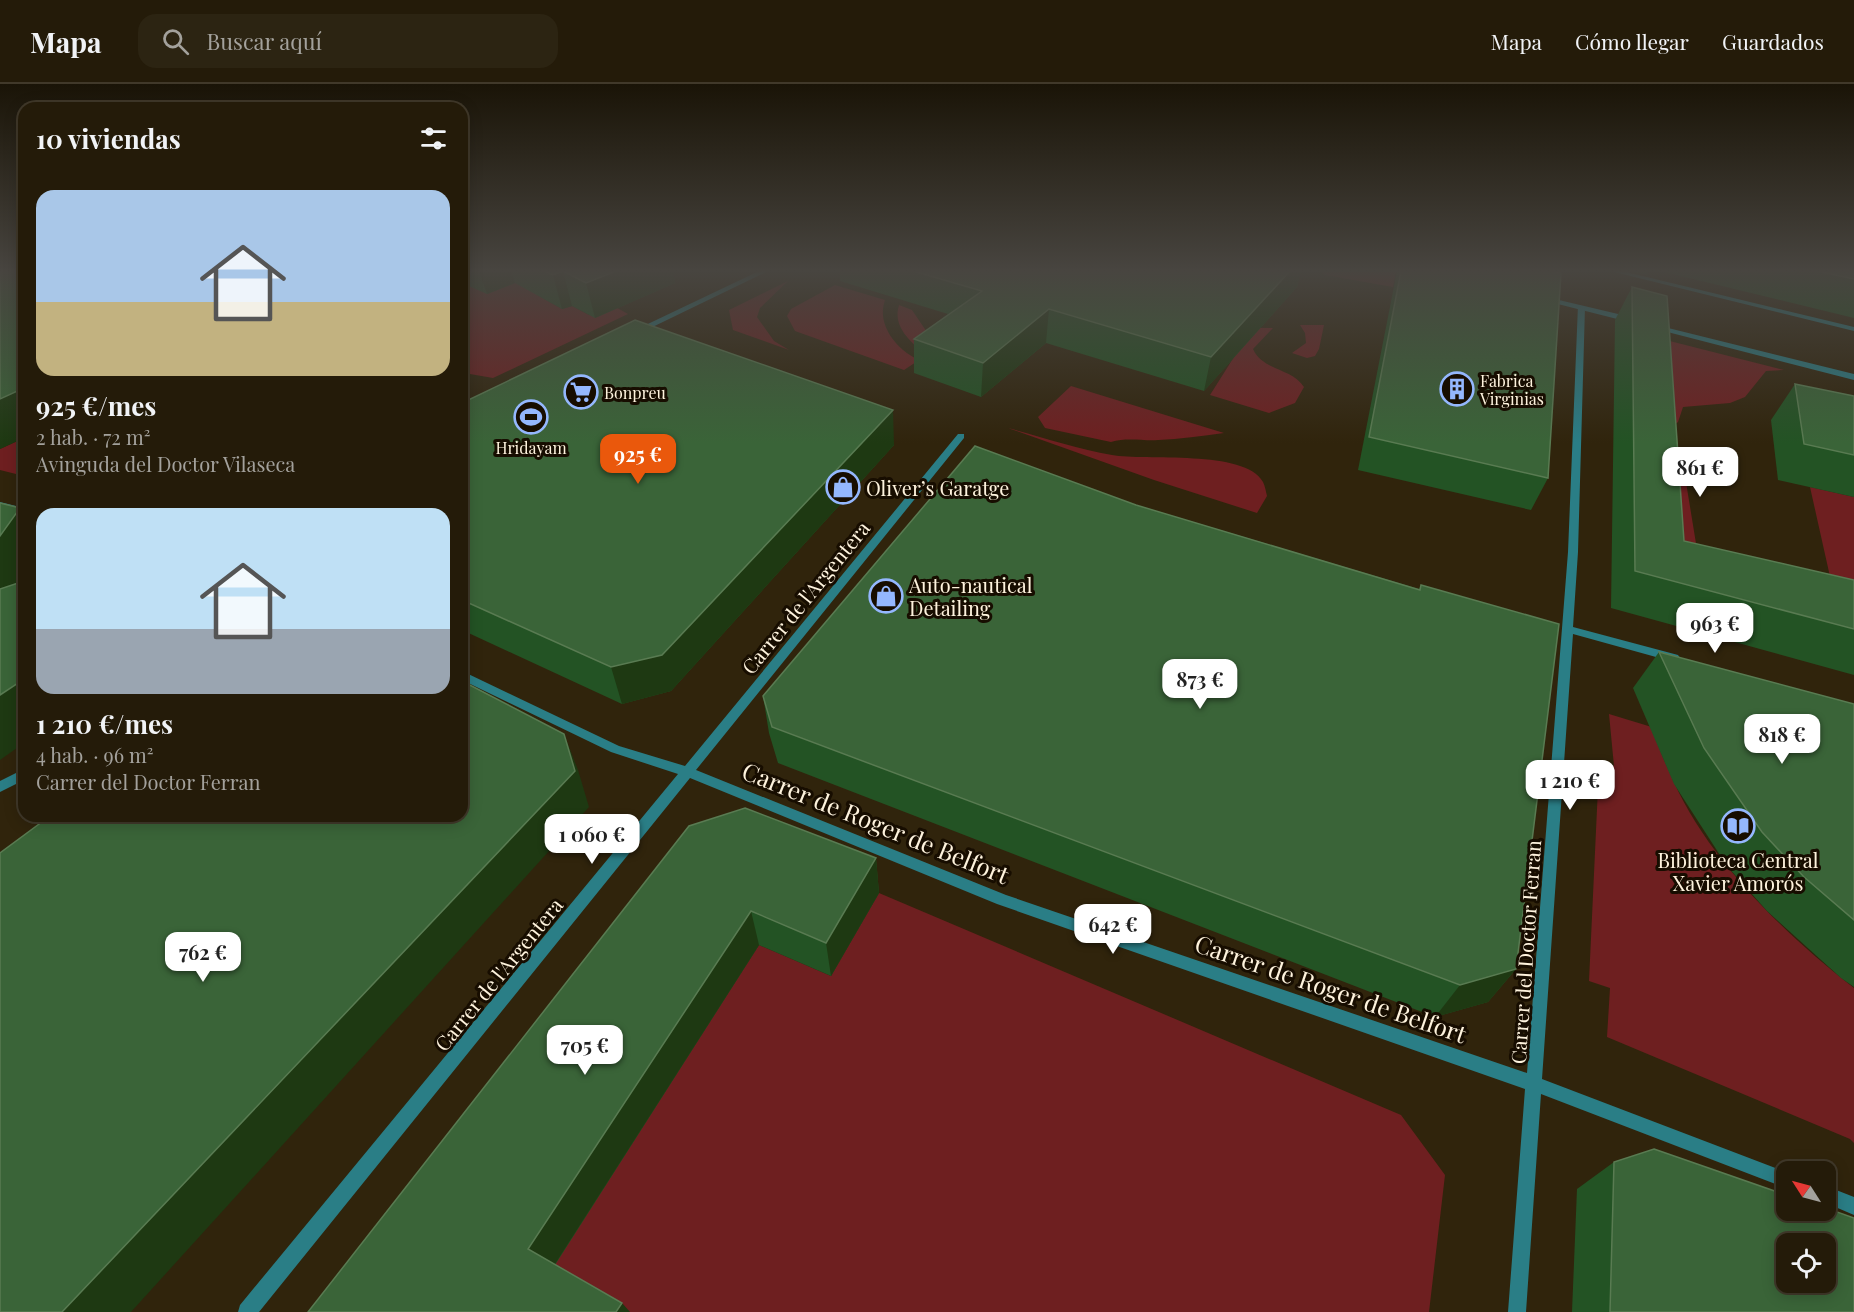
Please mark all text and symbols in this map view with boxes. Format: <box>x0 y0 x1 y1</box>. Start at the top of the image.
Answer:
search box <box>138 14 558 68</box>
text: Mapa <box>30 23 102 60</box>
icon: search <box>159 25 192 58</box>
text: Buscar aquí <box>207 26 322 56</box>
text: Mapa <box>1491 27 1542 55</box>
text: Cómo llegar <box>1575 27 1689 55</box>
text: Guardados <box>1722 27 1824 55</box>
text: 10 viviendas <box>36 121 181 156</box>
icon: filters <box>417 122 450 155</box>
icon: home <box>189 229 297 337</box>
place label: Fabrica Virginias <box>1479 370 1544 409</box>
building icon: Fabrica Virginias <box>1439 371 1475 407</box>
supermarket icon: Bonpreu <box>563 374 599 410</box>
place label: Bonpreu <box>604 382 666 403</box>
text: 925 €/mes <box>36 388 156 423</box>
sports icon: Hridayam <box>513 399 549 435</box>
text: 2 hab. · 72 m² <box>36 423 150 450</box>
pin: 925 € <box>596 434 680 485</box>
place label: Hridayam <box>495 437 567 458</box>
text: 925 € <box>614 440 662 467</box>
pin: 861 € <box>1658 447 1742 498</box>
text: Avinguda del Doctor Vilaseca <box>36 450 295 477</box>
text: 861 € <box>1676 453 1724 480</box>
shop icon: Oliver’s Garatge <box>825 469 861 505</box>
place label: Oliver’s Garatge <box>866 474 1009 501</box>
street label: Carrer de l'Argentera <box>735 515 875 679</box>
icon: home <box>189 547 297 655</box>
place label: Auto-nautical Detailing <box>908 571 1033 621</box>
shop icon: Auto-nautical Detailing <box>868 578 904 614</box>
pin: 963 € <box>1673 603 1757 654</box>
text: 963 € <box>1690 609 1740 636</box>
pin: 873 € <box>1158 659 1242 710</box>
text: 873 € <box>1176 665 1224 692</box>
text: 1 210 €/mes <box>36 706 173 741</box>
pin: 818 € <box>1740 714 1824 765</box>
text: 818 € <box>1758 720 1806 747</box>
text: 4 hab. · 96 m² <box>36 741 154 768</box>
street label: Carrer de Roger de Belfort <box>738 754 1015 890</box>
pin: 1 210 € <box>1515 760 1625 811</box>
text: 1 210 € <box>1540 766 1600 793</box>
text: Carrer del Doctor Ferran <box>36 768 261 795</box>
library icon: Biblioteca Central Xavier Amorós <box>1720 808 1756 844</box>
pin: 1 060 € <box>537 814 647 865</box>
text: 1 060 € <box>559 820 625 847</box>
street label: Carrer del Doctor Ferran <box>1504 839 1546 1065</box>
place label: Biblioteca Central Xavier Amorós <box>1658 846 1819 896</box>
street label: Carrer de l'Argentera <box>428 892 568 1056</box>
pin: 642 € <box>1071 904 1155 955</box>
text: 642 € <box>1088 910 1138 937</box>
street label: Carrer de Roger de Belfort <box>1191 926 1471 1050</box>
pin: 762 € <box>161 932 245 983</box>
text: 762 € <box>179 938 227 965</box>
pin: 705 € <box>543 1025 627 1076</box>
text: 705 € <box>561 1031 609 1058</box>
north arrow <box>1776 1161 1836 1221</box>
map controls <box>1776 1161 1836 1293</box>
button: locate <box>1776 1233 1836 1293</box>

